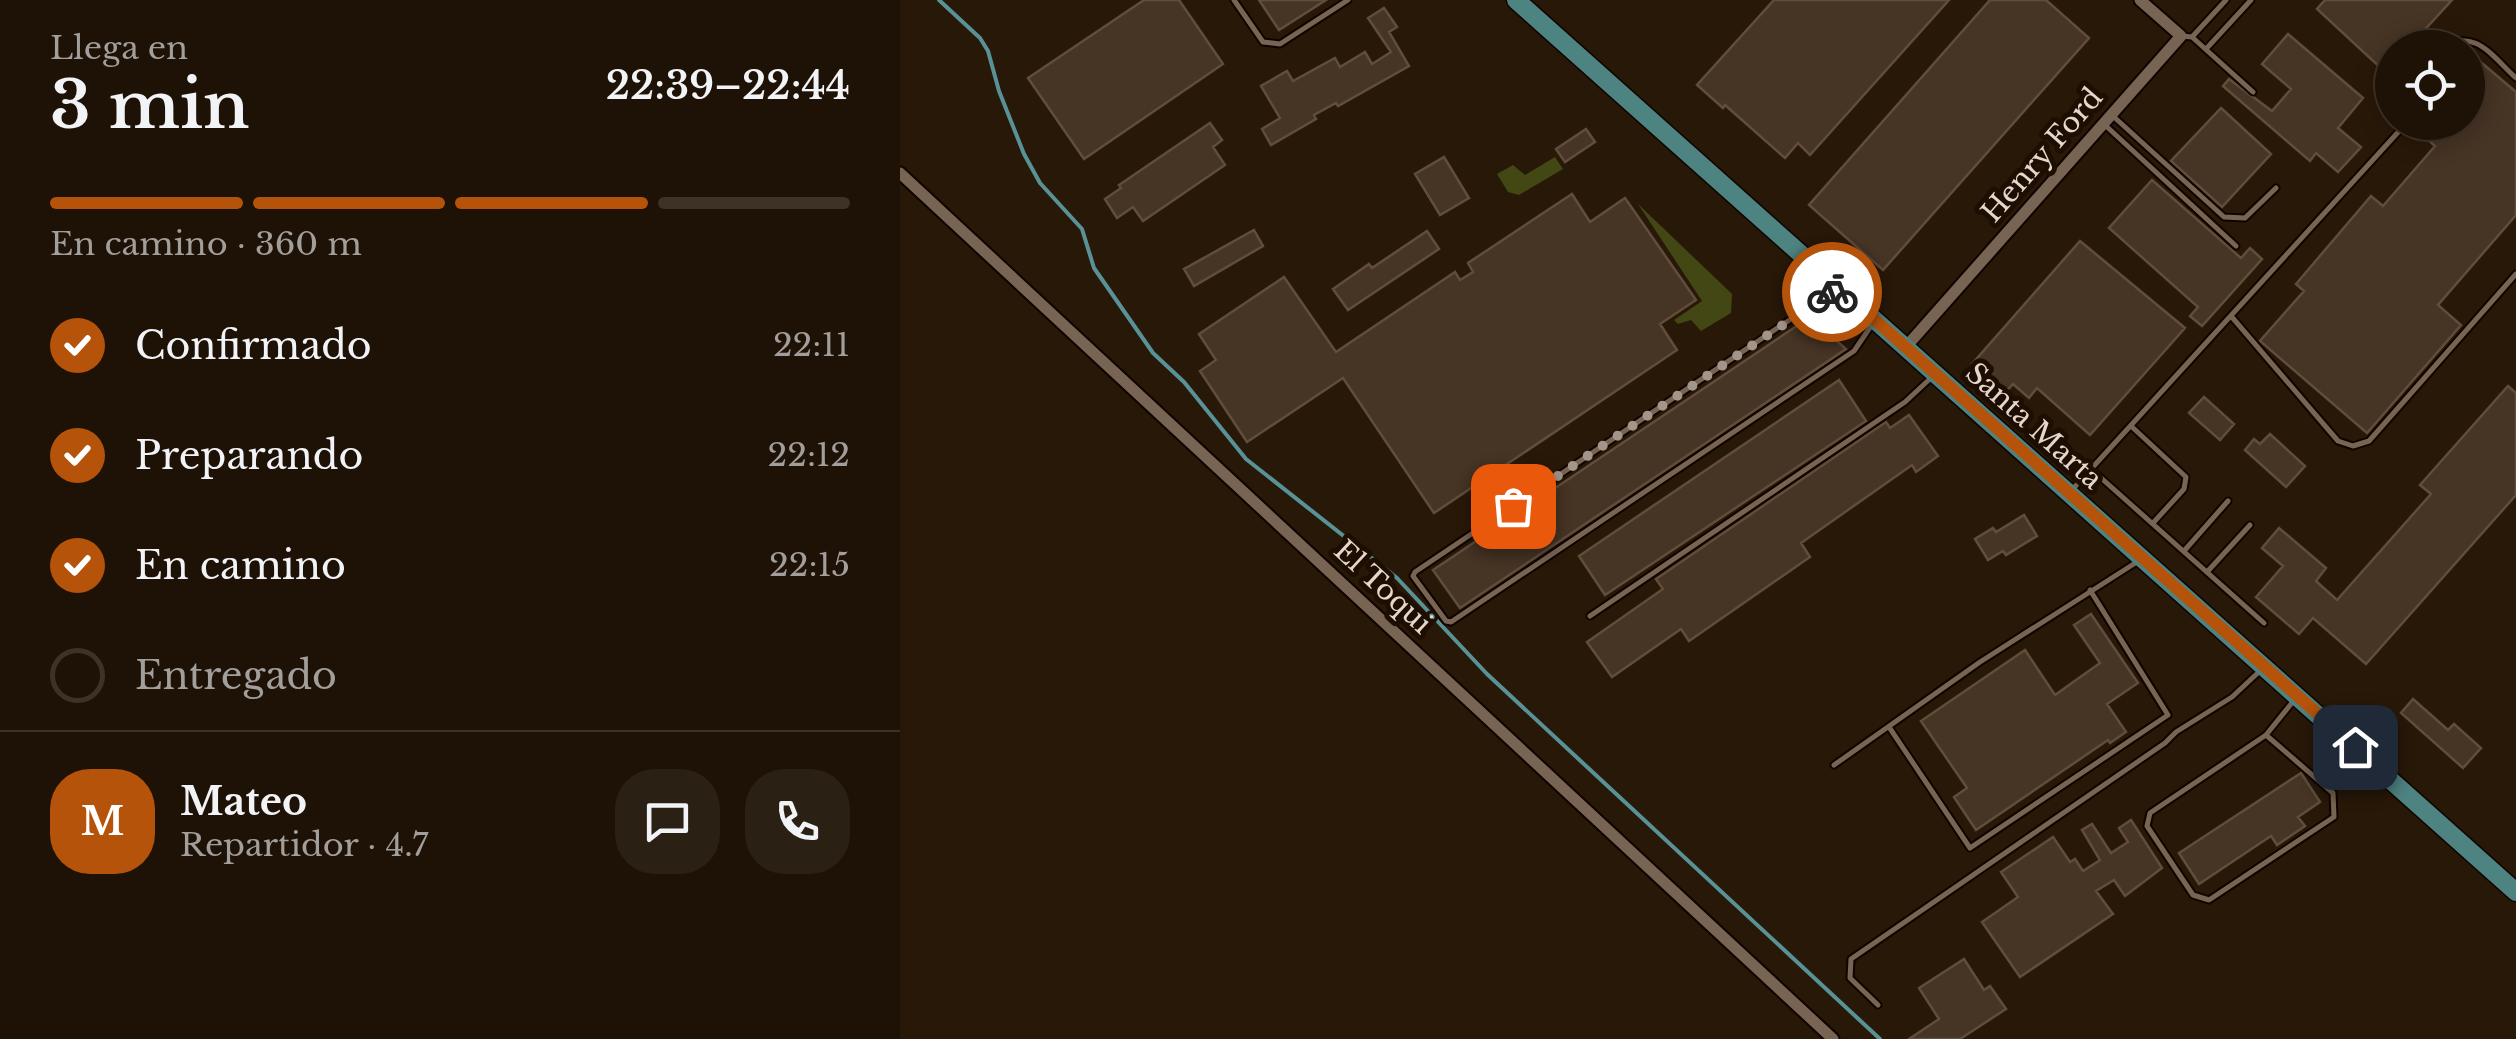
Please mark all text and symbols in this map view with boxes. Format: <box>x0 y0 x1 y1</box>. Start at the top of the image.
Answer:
text: Llega en <box>50 28 188 68</box>
map controls <box>2375 30 2485 140</box>
button: locate <box>2375 30 2485 140</box>
text: 22:39–22:44 <box>606 62 850 109</box>
text: 3 min <box>50 65 250 146</box>
street label: Henry Ford <box>1974 80 2110 229</box>
text: En camino · 360 m <box>50 224 362 264</box>
courier <box>1782 242 1882 342</box>
icon: bike <box>1805 265 1860 320</box>
icon: check <box>50 318 105 373</box>
text: Confirmado <box>135 322 372 369</box>
text: 22:11 <box>773 325 850 365</box>
street label: Santa Marta <box>1958 355 2110 497</box>
icon: check <box>50 428 105 483</box>
text: Preparando <box>135 432 363 479</box>
text: 22:12 <box>767 435 850 475</box>
pin <box>1471 464 1556 549</box>
icon: bag <box>1486 479 1541 534</box>
street label: El Toqui <box>1327 533 1439 641</box>
icon: check <box>50 538 105 593</box>
text: En camino <box>135 542 346 589</box>
text: 22:15 <box>769 545 850 585</box>
text: Entregado <box>135 652 337 699</box>
pin <box>2313 705 2398 790</box>
icon: home <box>2328 720 2383 775</box>
button: chat <box>615 769 720 874</box>
button: phone <box>745 769 850 874</box>
text: Mateo <box>180 778 307 825</box>
text: M <box>81 798 124 845</box>
text: Repartidor · 4.7 <box>180 825 428 865</box>

